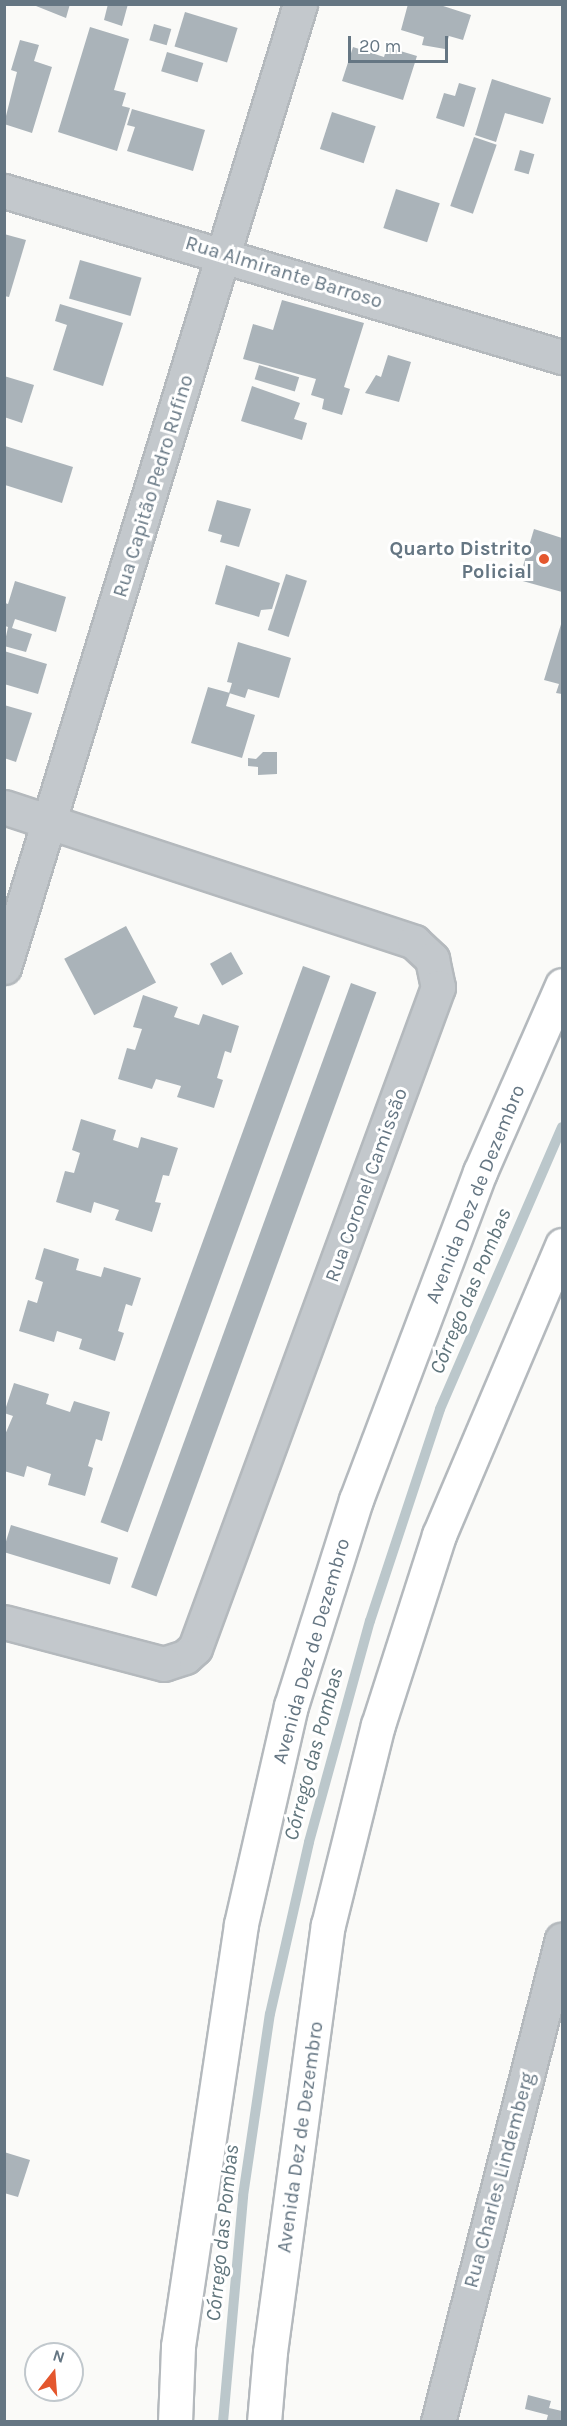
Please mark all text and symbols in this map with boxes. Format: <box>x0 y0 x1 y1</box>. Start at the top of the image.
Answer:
scale bar <box>351 24 452 62</box>
text: 20 m <box>359 35 401 57</box>
street label: Rua Almirante Barroso <box>182 231 386 313</box>
street label: Rua Capitão Pedro Rufino <box>108 372 198 600</box>
place label: Quarto Distrito Policial <box>390 536 532 583</box>
marker: Quarto Distrito Policial <box>537 552 551 566</box>
street label: Avenida Dez de Dezembro <box>420 1081 530 1307</box>
street label: Rua Coronel Camissão <box>320 1085 412 1285</box>
water label: Córrego das Pombas <box>424 1204 516 1378</box>
street label: Avenida Dez de Dezembro <box>267 1535 355 1767</box>
water label: Córrego das Pombas <box>278 1665 348 1843</box>
street label: Avenida Dez de Dezembro <box>272 2020 328 2254</box>
street label: Rua Charles Lindemberg <box>459 2070 539 2290</box>
water label: Córrego das Pombas <box>200 2143 244 2323</box>
north arrow <box>24 2342 84 2402</box>
text: N <box>51 2345 67 2367</box>

